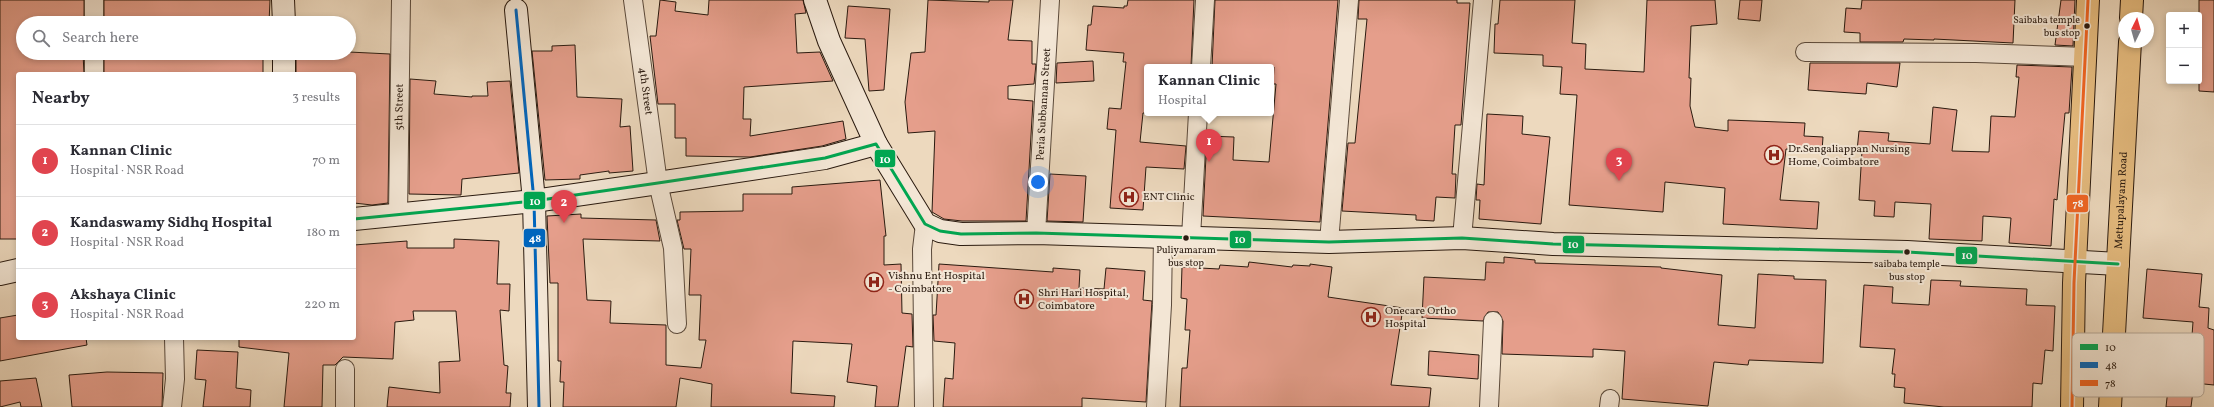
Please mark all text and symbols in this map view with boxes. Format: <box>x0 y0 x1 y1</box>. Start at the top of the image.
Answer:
north arrow <box>2118 12 2154 48</box>
map controls <box>2166 12 2202 84</box>
button: + <box>2166 12 2202 48</box>
place label: Saibaba temple bus stop <box>2013 13 2080 40</box>
search box <box>16 16 356 60</box>
marker: Saibaba temple bus stop <box>2082 21 2092 31</box>
icon: search <box>30 27 52 49</box>
text: Search here <box>62 28 139 49</box>
street label: Peria Subbannan Street <box>1033 47 1055 161</box>
button: − <box>2166 48 2202 84</box>
popup <box>1144 64 1274 116</box>
street label: 4th Street <box>635 66 656 116</box>
text: Kannan Clinic <box>1158 71 1260 92</box>
street label: 5th Street <box>392 83 407 131</box>
text: Nearby <box>32 87 90 110</box>
text: 3 results <box>292 89 340 107</box>
text: Hospital <box>1158 92 1207 110</box>
pin: 1 <box>1196 129 1222 162</box>
text: Kannan Clinic <box>70 141 172 162</box>
place label: Dr.Sengaliappan Nursing Home, Coimbatore <box>1788 142 1910 170</box>
hospital icon: Dr.Sengaliappan Nursing Home, Coimbatore <box>1763 144 1785 166</box>
pin: 3 <box>1606 148 1632 181</box>
line badge: 10 <box>874 149 896 168</box>
street label: Mettupalayam Road <box>2111 151 2131 249</box>
text: 1 <box>42 152 48 170</box>
text: 70 m <box>312 152 340 170</box>
text: 10 <box>879 153 891 168</box>
text: Hospital · NSR Road <box>70 162 184 180</box>
your location <box>1028 172 1048 192</box>
hospital icon: ENT Clinic <box>1118 186 1140 208</box>
pin: 2 <box>551 190 577 223</box>
place label: ENT Clinic <box>1143 190 1195 205</box>
line badge: 10 <box>523 191 546 210</box>
line badge: 78 <box>2066 194 2089 213</box>
text: 10 <box>529 195 541 210</box>
text: 78 <box>2072 197 2084 212</box>
text: Kandaswamy Sidhq Hospital <box>70 213 272 234</box>
text: 2 <box>42 224 48 242</box>
text: 180 m <box>306 224 340 242</box>
line badge: 48 <box>523 228 546 248</box>
line badge: 10 <box>1229 230 1252 249</box>
text: 48 <box>529 232 541 247</box>
marker: Puliyamaram bus stop <box>1181 233 1191 243</box>
text: 10 <box>1234 233 1246 248</box>
text: Hospital · NSR Road <box>70 234 184 252</box>
line badge: 10 <box>1562 235 1585 254</box>
text: 10 <box>1567 238 1579 253</box>
place label: Puliyamaram bus stop <box>1156 243 1216 270</box>
line badge: 10 <box>1955 246 1978 265</box>
marker: saibaba temple bus stop <box>1902 247 1912 257</box>
text: 10 <box>1961 249 1973 264</box>
place label: saibaba temple bus stop <box>1874 257 1940 284</box>
place label: Vishnu Ent Hospital - Coimbatore <box>888 269 985 297</box>
hospital icon: Vishnu Ent Hospital - Coimbatore <box>863 271 885 293</box>
text: Akshaya Clinic <box>70 285 176 306</box>
place label: Shri Hari Hospital, Coimbatore <box>1038 286 1129 314</box>
hospital icon: Shri Hari Hospital, Coimbatore <box>1013 288 1035 310</box>
text: 3 <box>42 296 48 314</box>
text: 220 m <box>304 296 340 314</box>
place label: Onecare Ortho Hospital <box>1385 304 1456 332</box>
text: Hospital · NSR Road <box>70 306 184 324</box>
hospital icon: Onecare Ortho Hospital <box>1360 306 1382 328</box>
legend <box>2072 333 2204 397</box>
text: 10 <box>2105 341 2116 356</box>
text: 48 <box>2105 359 2117 374</box>
text: 78 <box>2105 377 2116 392</box>

